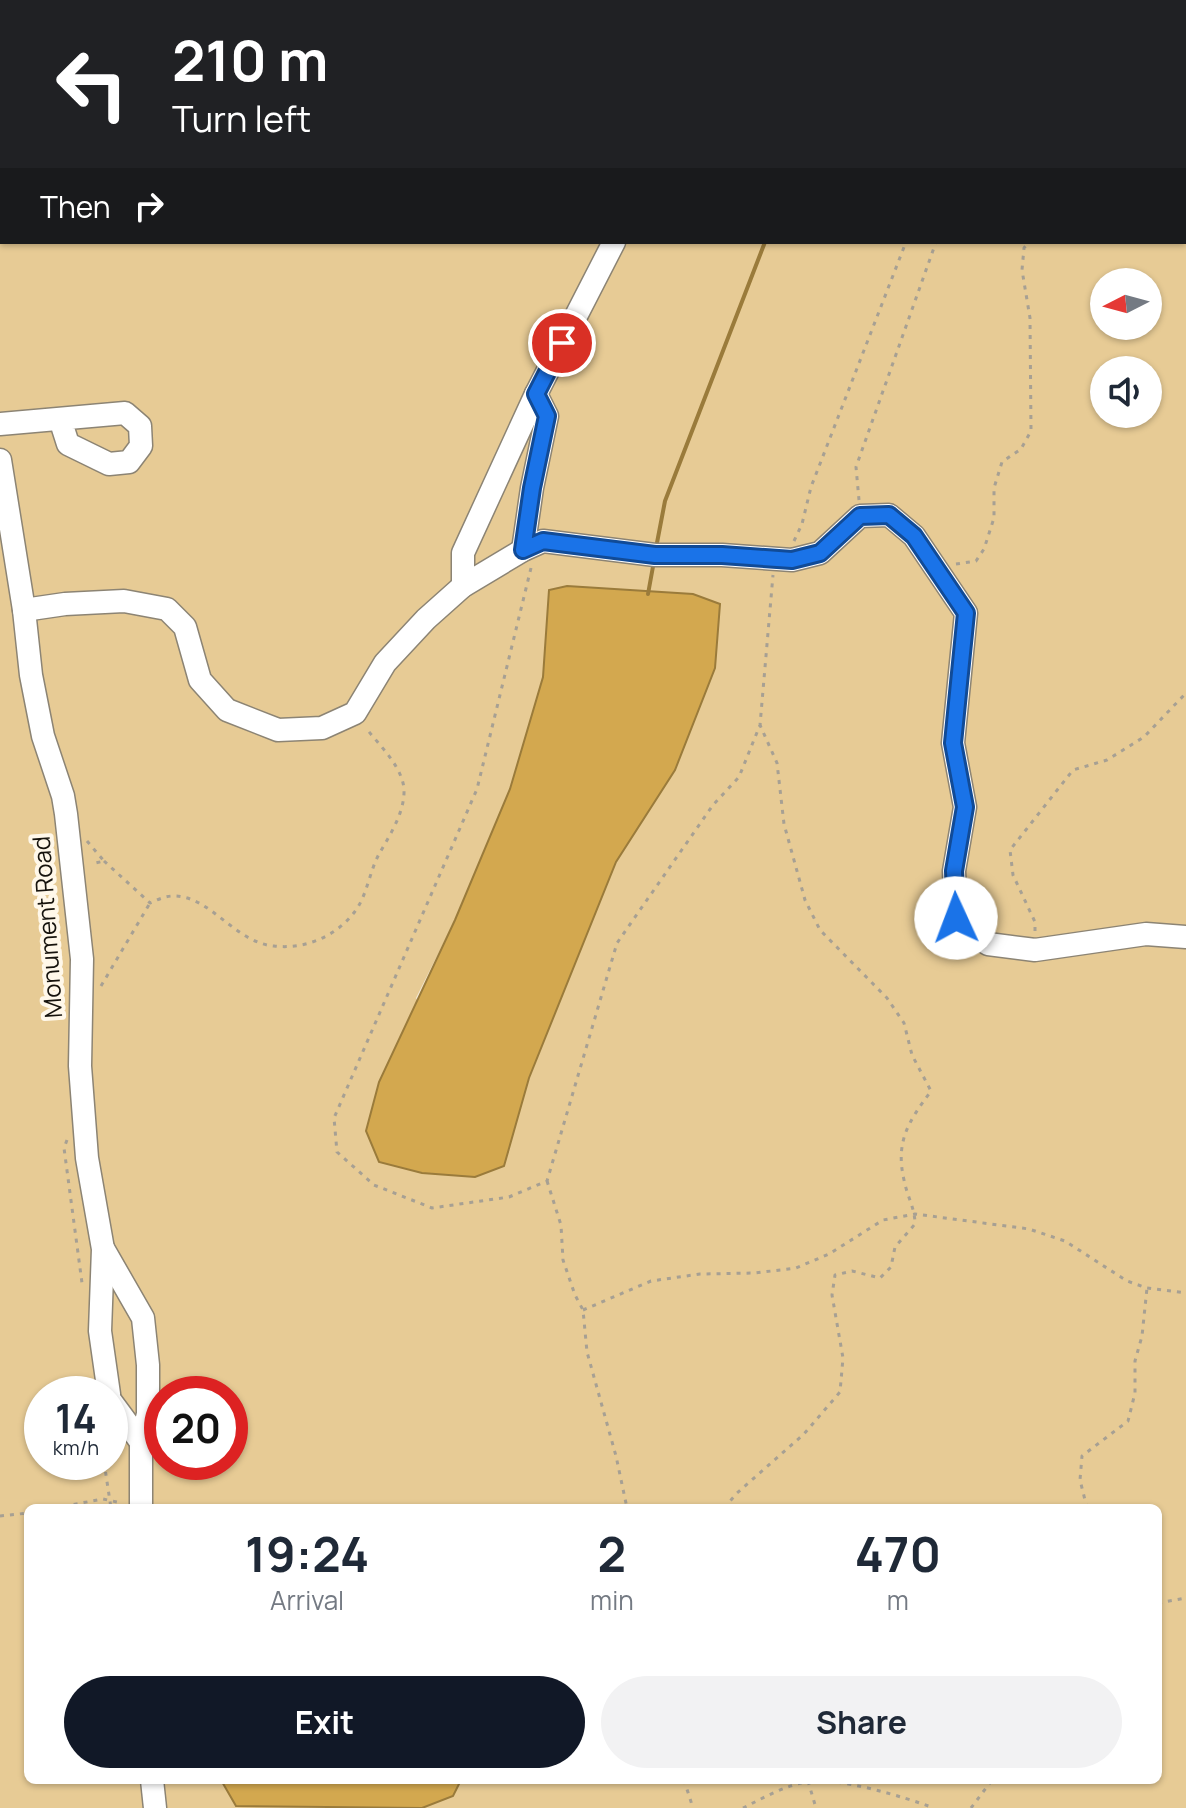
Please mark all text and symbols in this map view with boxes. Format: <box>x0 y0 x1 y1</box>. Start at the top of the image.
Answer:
text: 210 m <box>172 21 328 98</box>
icon: left <box>40 32 144 136</box>
text: Turn left <box>172 94 311 143</box>
icon: right <box>127 184 171 228</box>
text: Then <box>40 186 111 227</box>
north arrow <box>1090 268 1162 340</box>
map controls <box>1090 268 1162 428</box>
pin <box>528 309 596 377</box>
icon: arrive <box>540 321 584 365</box>
button: sound <box>1090 356 1162 428</box>
street label: Monument Road <box>24 835 69 1019</box>
position arrow <box>914 876 998 960</box>
speed limit sign: 20 <box>144 1376 248 1480</box>
text: 14 <box>55 1390 97 1445</box>
text: km/h <box>53 1434 99 1461</box>
text: 19:24 <box>245 1521 369 1586</box>
text: 2 <box>598 1521 626 1586</box>
text: 470 <box>855 1521 941 1586</box>
text: Arrival <box>270 1582 344 1618</box>
text: min <box>590 1582 634 1618</box>
text: m <box>887 1582 909 1618</box>
button: Exit <box>64 1676 585 1768</box>
button: Share <box>601 1676 1122 1768</box>

